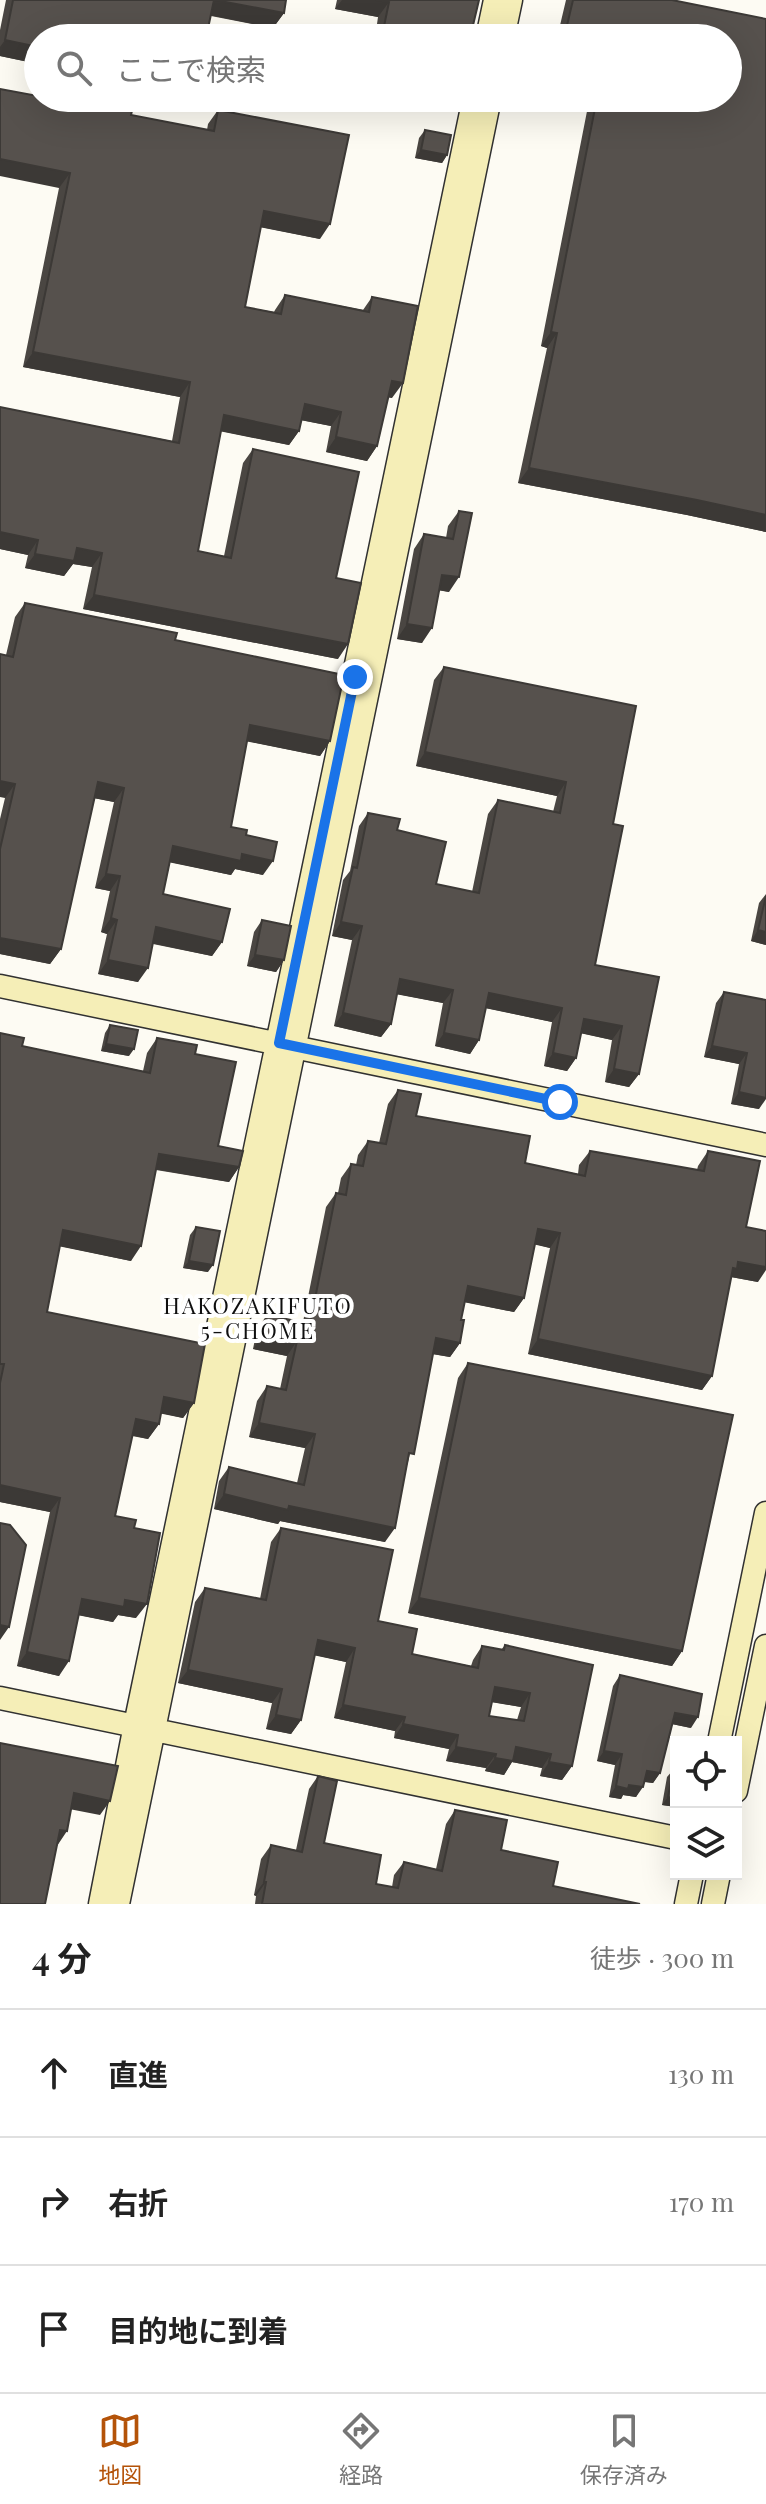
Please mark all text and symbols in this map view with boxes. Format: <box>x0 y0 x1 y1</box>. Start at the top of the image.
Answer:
search box <box>24 24 742 112</box>
icon: search <box>52 46 96 90</box>
text: ここで検索 <box>116 49 266 89</box>
route end <box>337 659 373 695</box>
route start <box>542 1084 578 1120</box>
district label: HAKOZAKIFUTO 5-CHOME <box>163 1290 353 1345</box>
map controls <box>670 1736 742 1880</box>
button: locate <box>670 1736 742 1808</box>
button: layers <box>670 1808 742 1880</box>
text: 4 分 <box>32 1934 92 1980</box>
text: 徒歩 · 300 m <box>590 1940 734 1975</box>
icon: ahead <box>32 2051 76 2095</box>
text: 直進 <box>108 2054 168 2094</box>
text: 130 m <box>668 2056 734 2091</box>
icon: right <box>32 2179 76 2223</box>
text: 右折 <box>108 2182 168 2222</box>
text: 170 m <box>669 2184 734 2219</box>
icon: arrive <box>32 2307 76 2351</box>
text: 目的地に到着 <box>108 2310 288 2350</box>
tab: 地図 <box>98 2409 142 2489</box>
tab: 経路 <box>339 2409 383 2489</box>
tab: 保存済み <box>580 2409 668 2489</box>

